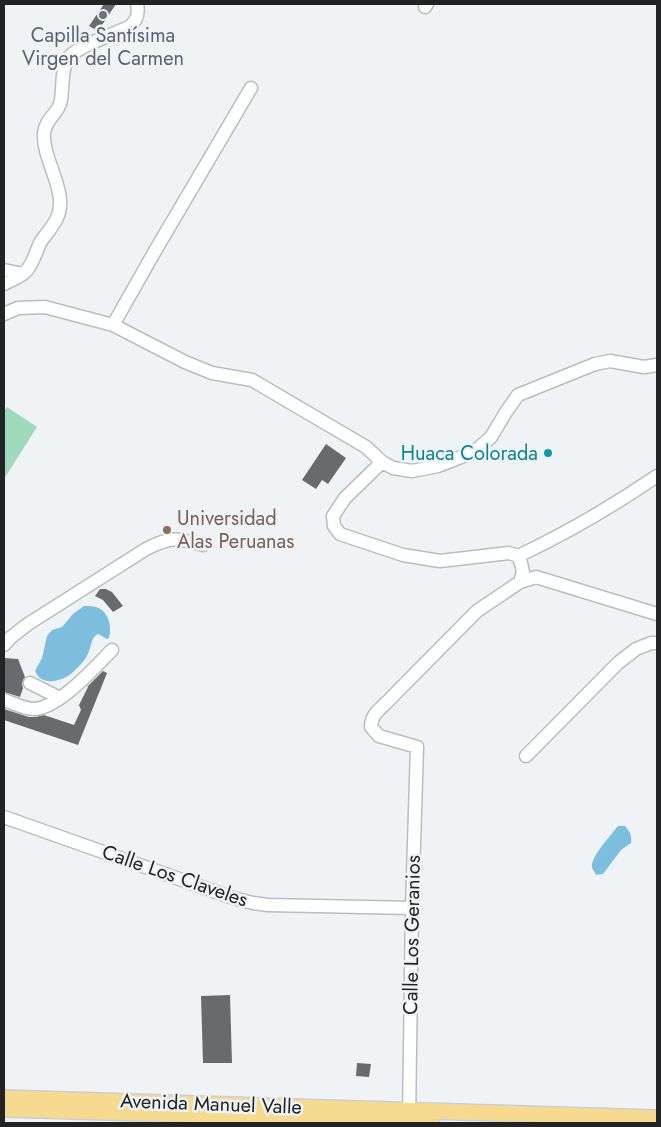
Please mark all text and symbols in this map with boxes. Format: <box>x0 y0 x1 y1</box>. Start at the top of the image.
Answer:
marker: Capilla Santísima Virgen del Carmen <box>97 9 109 21</box>
place label: Capilla Santísima Virgen del Carmen <box>22 21 184 73</box>
place label: Huaca Colorada <box>401 439 538 468</box>
marker: Huaca Colorada <box>542 447 554 459</box>
place label: Universidad Alas Peruanas <box>177 504 294 556</box>
marker: Universidad Alas Peruanas <box>161 524 173 536</box>
street label: Calle Los Claveles <box>98 837 252 915</box>
street label: Calle Los Geranios <box>396 855 428 1015</box>
street label: Avenida Manuel Valle <box>120 1086 302 1122</box>

